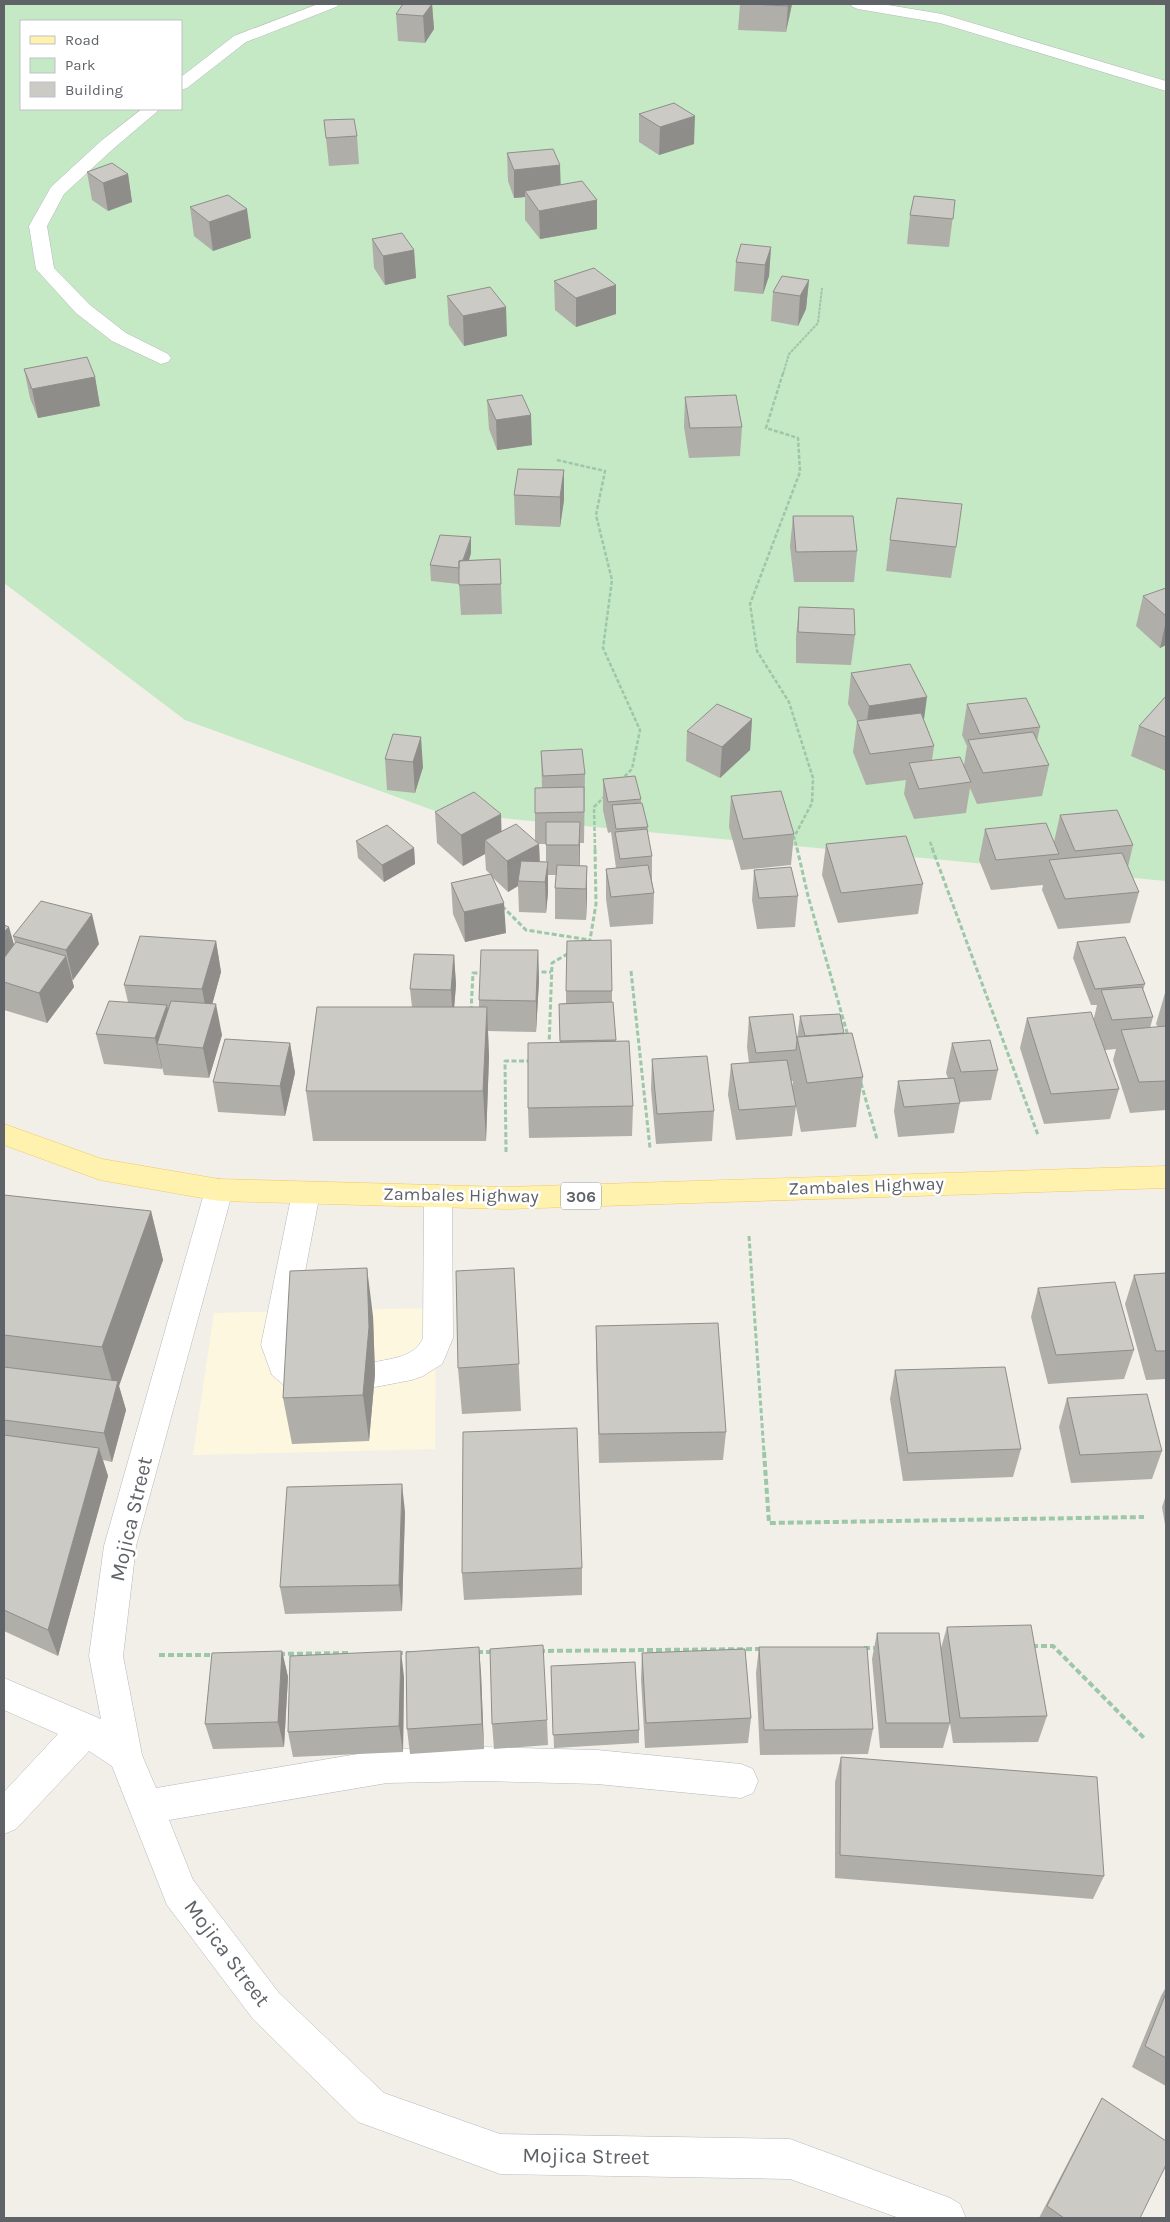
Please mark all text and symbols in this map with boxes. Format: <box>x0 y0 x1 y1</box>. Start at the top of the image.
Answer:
legend <box>20 20 182 110</box>
text: Road <box>65 31 100 49</box>
text: Park <box>65 56 95 74</box>
text: Building <box>65 81 123 99</box>
street label: Zambales Highway <box>788 1172 945 1200</box>
road number: 306 <box>561 1182 601 1210</box>
street label: Zambales Highway <box>383 1183 540 1207</box>
street label: Mojica Street <box>105 1454 157 1584</box>
street label: Mojica Street <box>179 1895 275 2011</box>
street label: Mojica Street <box>522 2143 650 2169</box>

